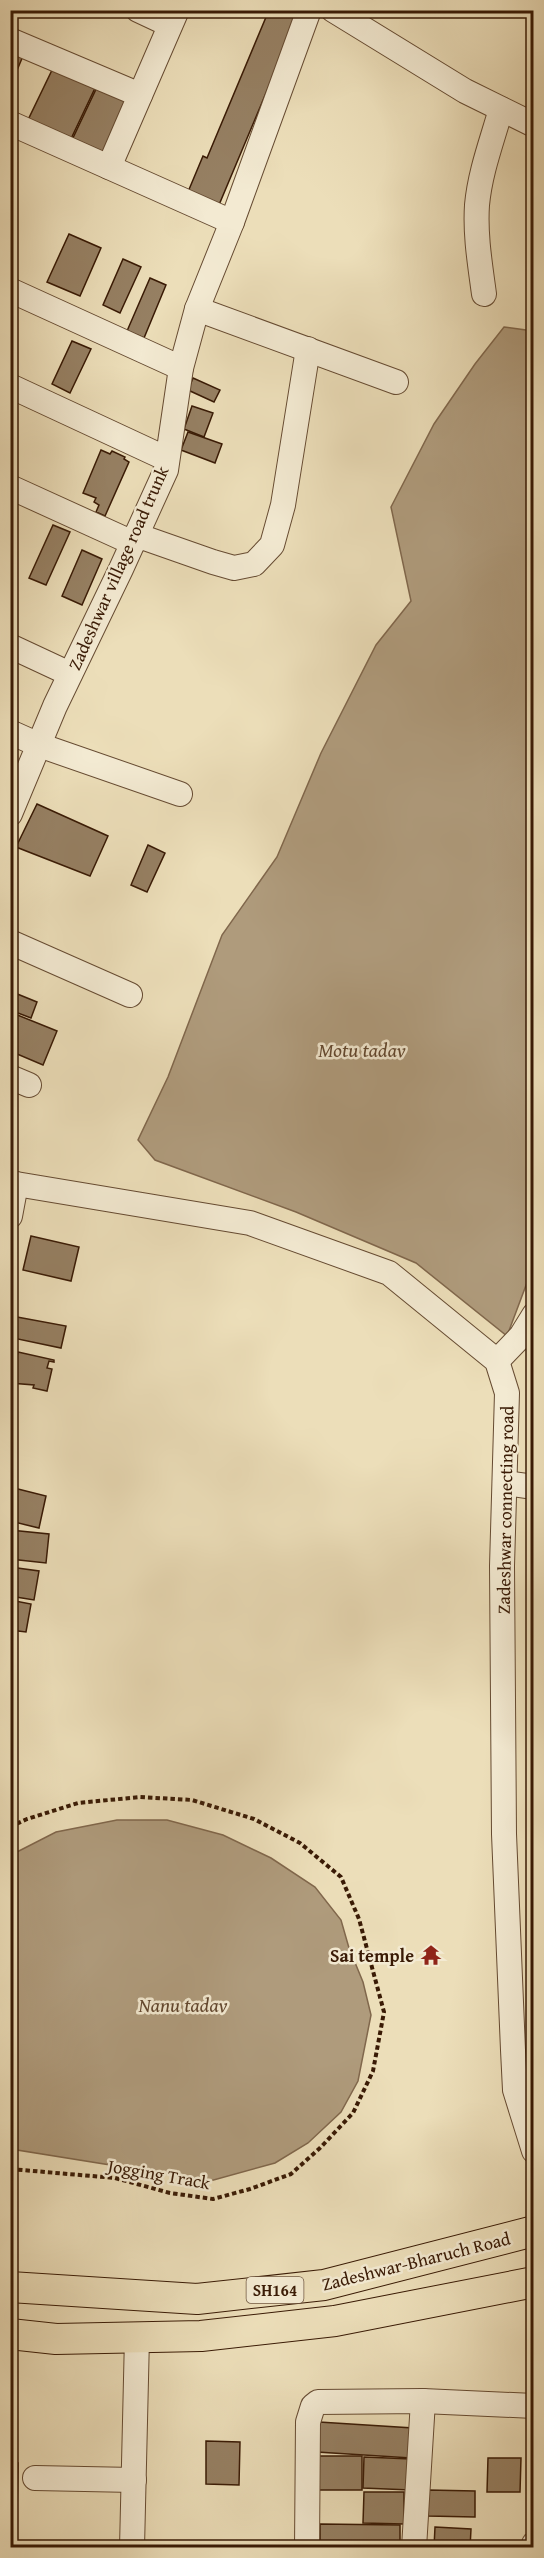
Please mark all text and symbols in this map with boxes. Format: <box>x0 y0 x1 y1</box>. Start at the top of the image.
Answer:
street label: Zadeshwar village road trunk <box>61 461 176 674</box>
water label: Motu tadav <box>318 1035 406 1064</box>
street label: Zadeshwar connecting road <box>490 1405 520 1614</box>
place label: Sai temple <box>330 1942 414 1969</box>
temple icon: Sai temple <box>419 1943 443 1967</box>
water label: Nanu tadav <box>138 1990 227 2019</box>
street label: Jogging Track <box>104 2151 213 2196</box>
street label: Zadeshwar-Bharuch Road <box>319 2224 513 2297</box>
road number: SH164 <box>246 2277 304 2303</box>

